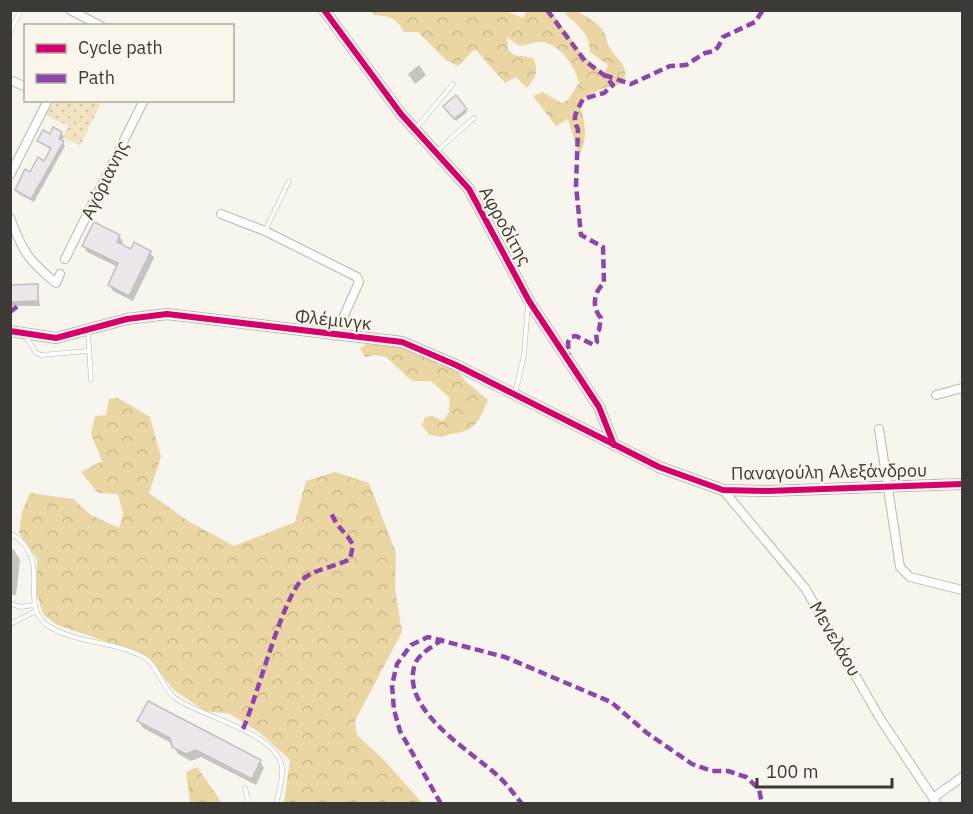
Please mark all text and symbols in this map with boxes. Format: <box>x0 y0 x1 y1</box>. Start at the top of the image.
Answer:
legend <box>24 24 234 102</box>
text: Cycle path <box>78 36 163 59</box>
text: Path <box>78 66 115 89</box>
street label: Αγόριανης <box>76 136 134 223</box>
street label: Αφροδίτης <box>474 182 537 270</box>
street label: Φλέμινγκ <box>294 304 373 335</box>
street label: Παναγούλη Αλεξάνδρου <box>731 458 927 485</box>
street label: Μενελάου <box>805 597 866 680</box>
scale bar <box>757 751 892 789</box>
text: 100 m <box>766 760 818 783</box>

